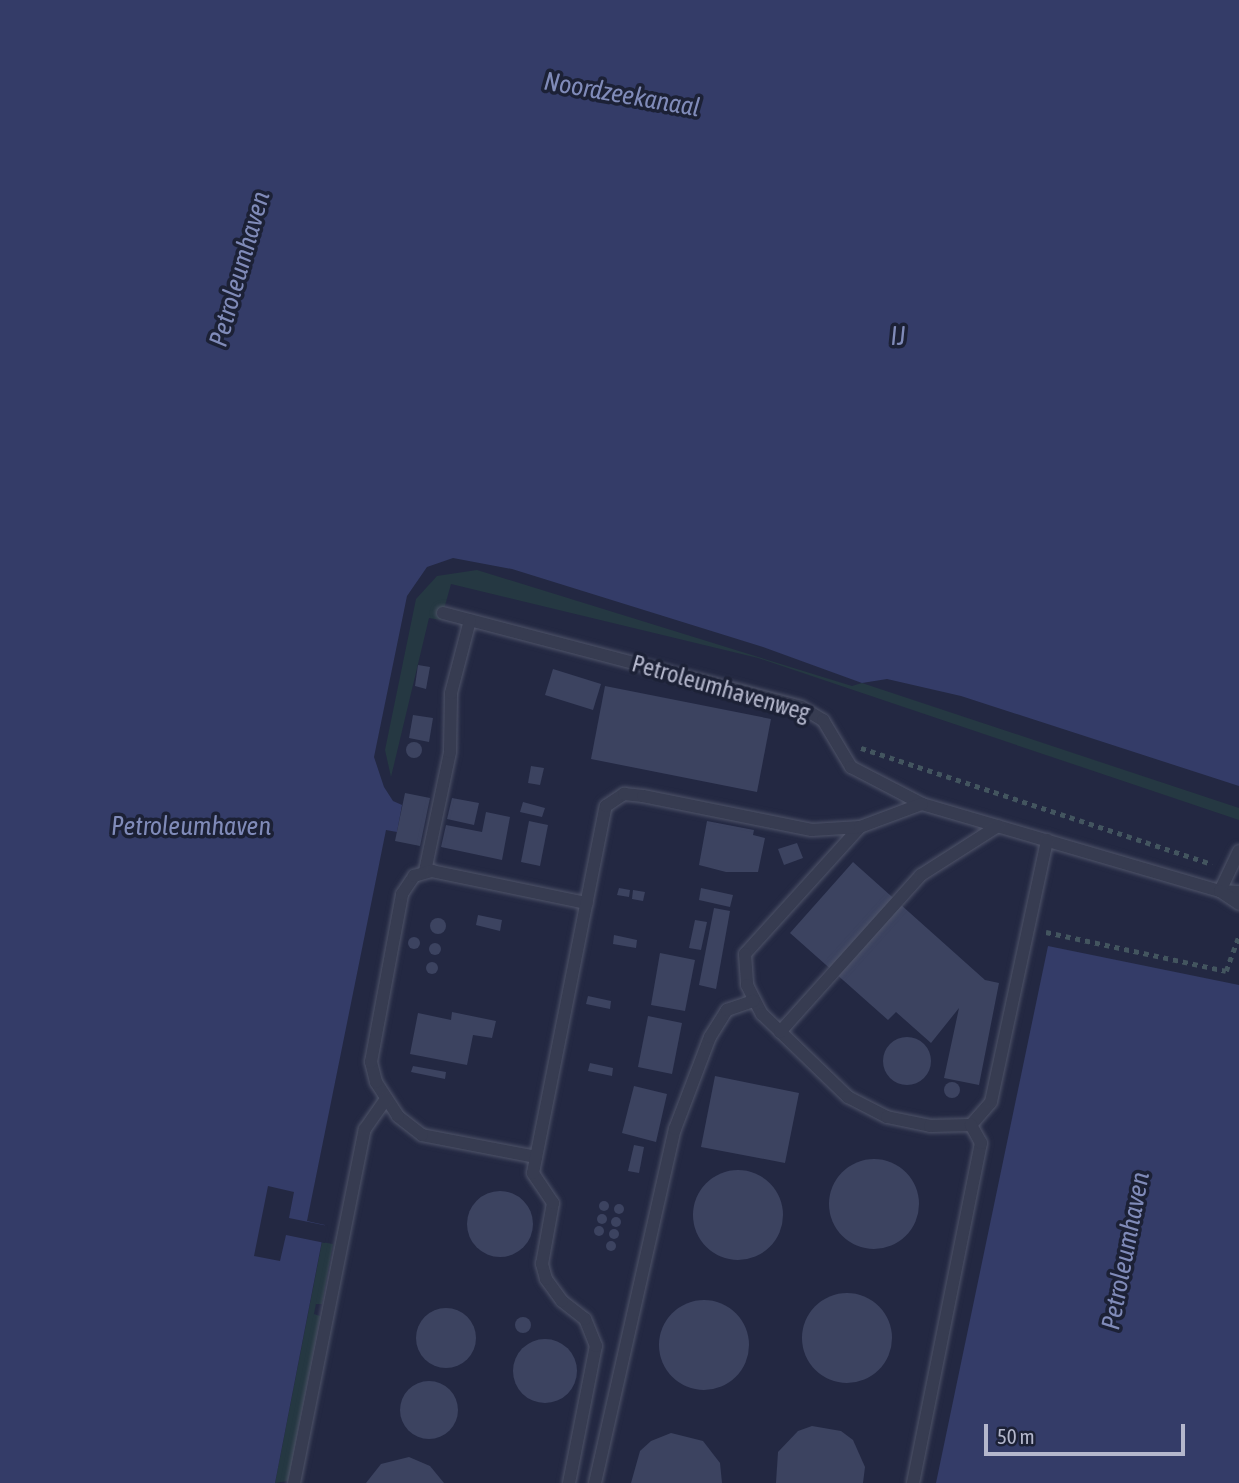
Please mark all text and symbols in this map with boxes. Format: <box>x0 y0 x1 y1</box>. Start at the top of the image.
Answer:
water label: Noordzeekanaal <box>542 66 702 124</box>
water label: Petroleumhaven <box>203 188 277 350</box>
water label: IJ <box>891 321 905 353</box>
street label: Petroleumhavenweg <box>629 649 813 727</box>
water label: Petroleumhaven <box>111 811 271 843</box>
water label: Petroleumhaven <box>1095 1169 1157 1333</box>
scale bar <box>987 1410 1188 1454</box>
text: 50 m <box>997 1424 1035 1448</box>

